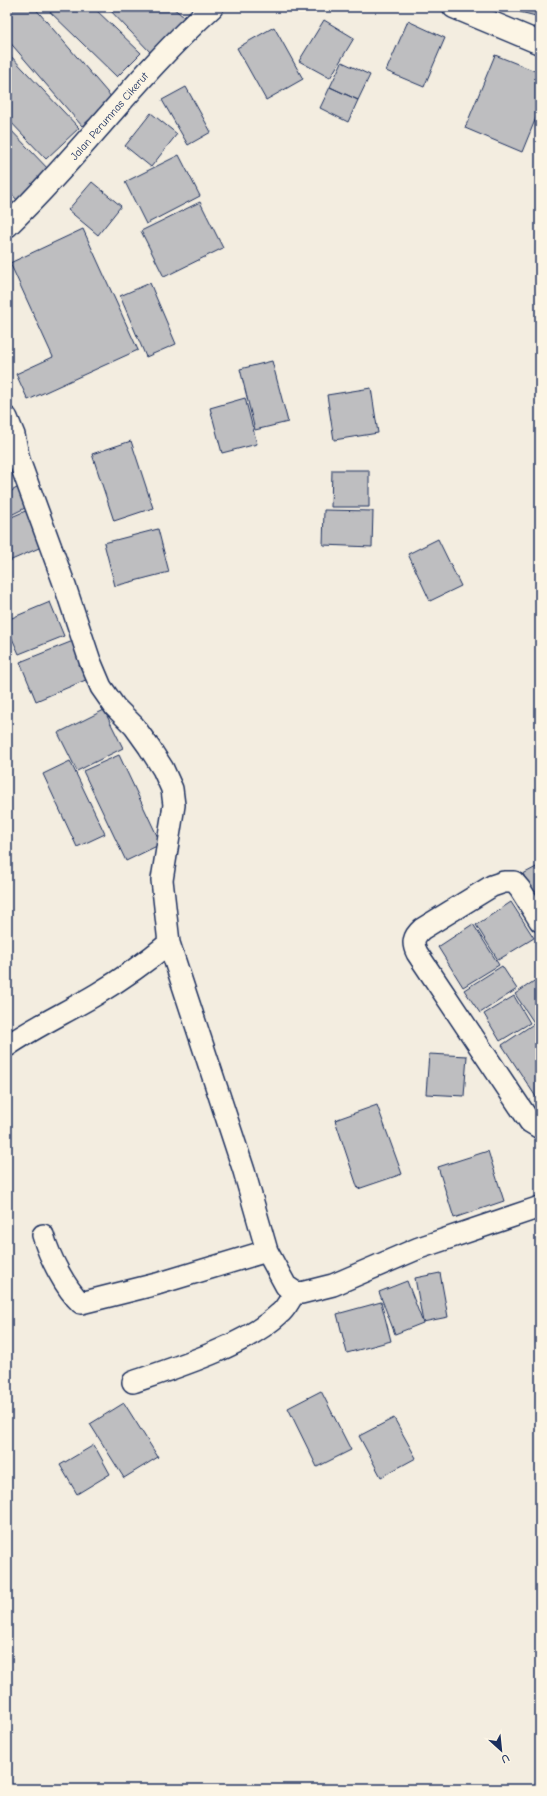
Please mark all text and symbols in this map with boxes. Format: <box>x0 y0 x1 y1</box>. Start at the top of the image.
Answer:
street label: Jalan Perumnas Cikerut <box>68 69 152 163</box>
north arrow <box>481 1730 521 1770</box>
text: U <box>499 1751 512 1766</box>

